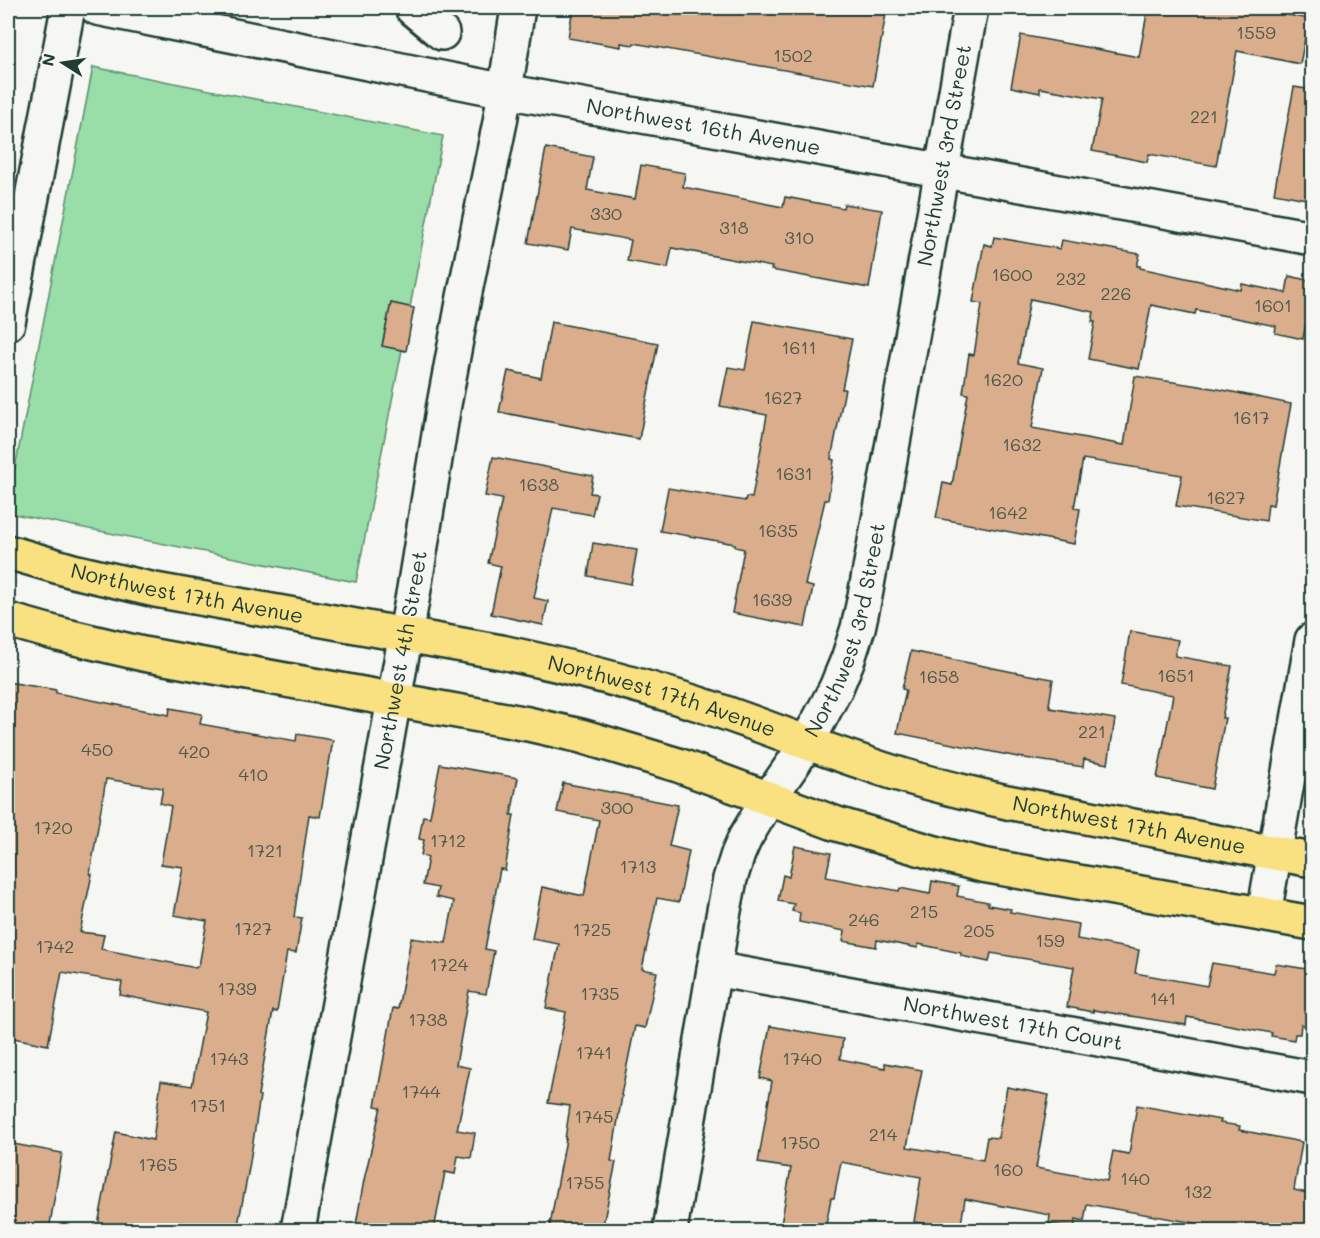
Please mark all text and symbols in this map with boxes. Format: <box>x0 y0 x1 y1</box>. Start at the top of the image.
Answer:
house number: 1559 <box>1236 20 1276 44</box>
north arrow <box>33 33 93 93</box>
street label: Northwest 3rd Street <box>910 42 976 268</box>
house number: 1502 <box>773 43 813 67</box>
text: N <box>36 52 59 68</box>
street label: Northwest 16th Avenue <box>584 91 823 160</box>
house number: 221 <box>1190 104 1218 128</box>
house number: 330 <box>590 201 622 225</box>
house number: 318 <box>719 215 749 239</box>
house number: 310 <box>784 225 814 249</box>
house number: 1600 <box>991 262 1033 286</box>
house number: 232 <box>1056 266 1086 290</box>
house number: 226 <box>1101 281 1131 305</box>
house number: 1601 <box>1254 293 1292 317</box>
house number: 1611 <box>781 335 817 359</box>
house number: 1620 <box>983 367 1023 391</box>
house number: 1627 <box>764 385 802 409</box>
house number: 1617 <box>1233 405 1269 429</box>
house number: 1632 <box>1002 432 1042 456</box>
house number: 1631 <box>775 461 813 485</box>
house number: 1638 <box>519 472 559 496</box>
house number: 1627 <box>1207 485 1245 509</box>
house number: 1642 <box>988 500 1028 524</box>
house number: 1635 <box>758 518 798 542</box>
street label: Northwest 3rd Street <box>797 520 890 741</box>
street label: Northwest 4th Street <box>367 548 432 772</box>
street label: Northwest 17th Avenue <box>68 556 306 628</box>
house number: 1639 <box>752 587 792 611</box>
street label: Northwest 17th Avenue <box>545 648 780 742</box>
house number: 1651 <box>1157 663 1195 687</box>
house number: 1658 <box>919 664 959 688</box>
house number: 221 <box>1078 719 1106 743</box>
house number: 450 <box>81 737 113 761</box>
house number: 420 <box>178 739 210 763</box>
house number: 410 <box>238 762 268 786</box>
street label: Northwest 17th Avenue <box>1011 788 1248 859</box>
house number: 300 <box>601 795 633 819</box>
house number: 1720 <box>33 815 73 839</box>
house number: 1712 <box>430 828 466 852</box>
house number: 1721 <box>247 838 283 862</box>
house number: 1713 <box>620 854 656 878</box>
house number: 215 <box>910 899 938 923</box>
house number: 246 <box>848 907 880 931</box>
house number: 1727 <box>234 916 272 940</box>
house number: 1725 <box>573 917 611 941</box>
house number: 205 <box>963 918 995 942</box>
house number: 159 <box>1035 928 1065 952</box>
house number: 1742 <box>36 934 74 958</box>
house number: 1724 <box>430 952 469 976</box>
house number: 1739 <box>217 976 257 1000</box>
house number: 1735 <box>580 981 620 1005</box>
house number: 141 <box>1150 986 1176 1010</box>
street label: Northwest 17th Court <box>901 989 1125 1055</box>
house number: 1738 <box>408 1007 448 1031</box>
house number: 1741 <box>576 1040 612 1064</box>
house number: 1743 <box>209 1046 249 1070</box>
house number: 1740 <box>782 1046 822 1070</box>
house number: 1744 <box>401 1079 441 1103</box>
house number: 1751 <box>190 1093 226 1117</box>
house number: 1745 <box>574 1104 614 1128</box>
house number: 214 <box>869 1122 898 1146</box>
house number: 1750 <box>780 1130 820 1154</box>
house number: 1765 <box>138 1152 178 1176</box>
house number: 160 <box>993 1157 1023 1181</box>
house number: 140 <box>1120 1166 1150 1190</box>
house number: 1755 <box>565 1170 605 1194</box>
house number: 132 <box>1184 1179 1212 1203</box>

